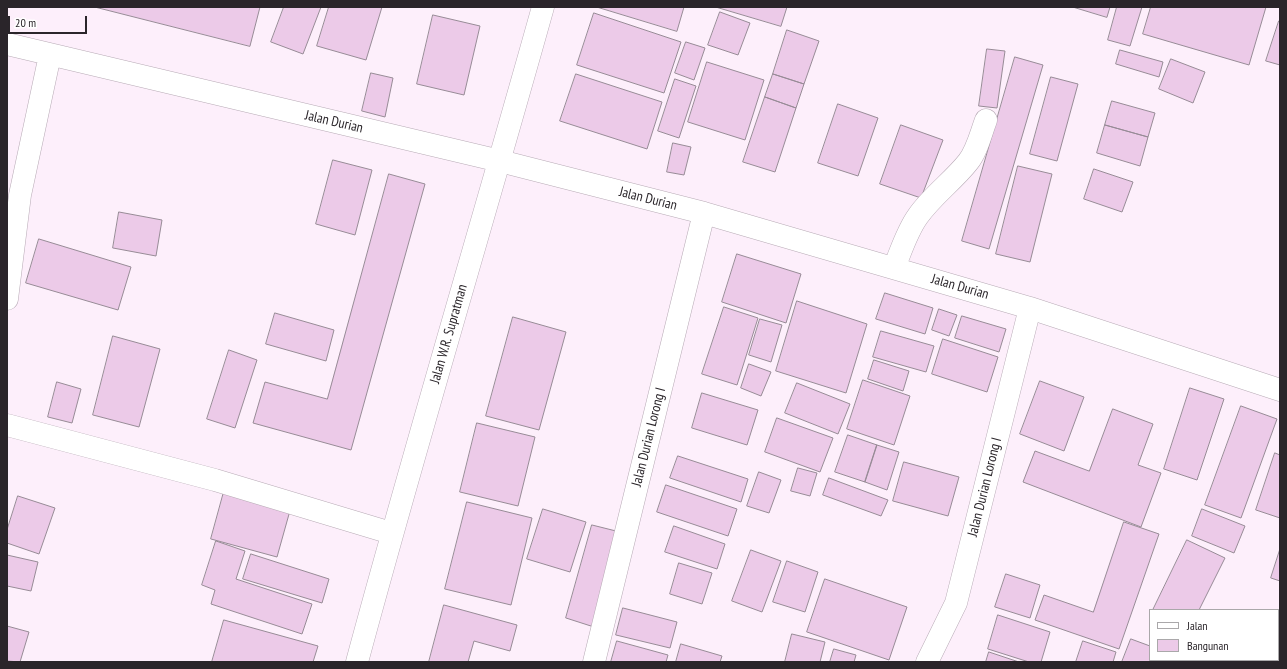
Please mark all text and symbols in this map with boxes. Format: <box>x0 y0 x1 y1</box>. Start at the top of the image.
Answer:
scale bar <box>10 8 89 34</box>
text: 20 m <box>15 15 36 30</box>
street label: Jalan Durian <box>303 107 365 137</box>
street label: Jalan Durian <box>617 184 679 214</box>
street label: Jalan Durian <box>929 271 991 303</box>
street label: Jalan W.R. Supratman <box>427 282 471 386</box>
street label: Jalan Durian Lorong I <box>629 386 669 488</box>
street label: Jalan Durian Lorong I <box>965 436 1005 538</box>
legend <box>1149 609 1279 661</box>
text: Jalan <box>1187 618 1208 633</box>
text: Bangunan <box>1187 638 1228 653</box>

